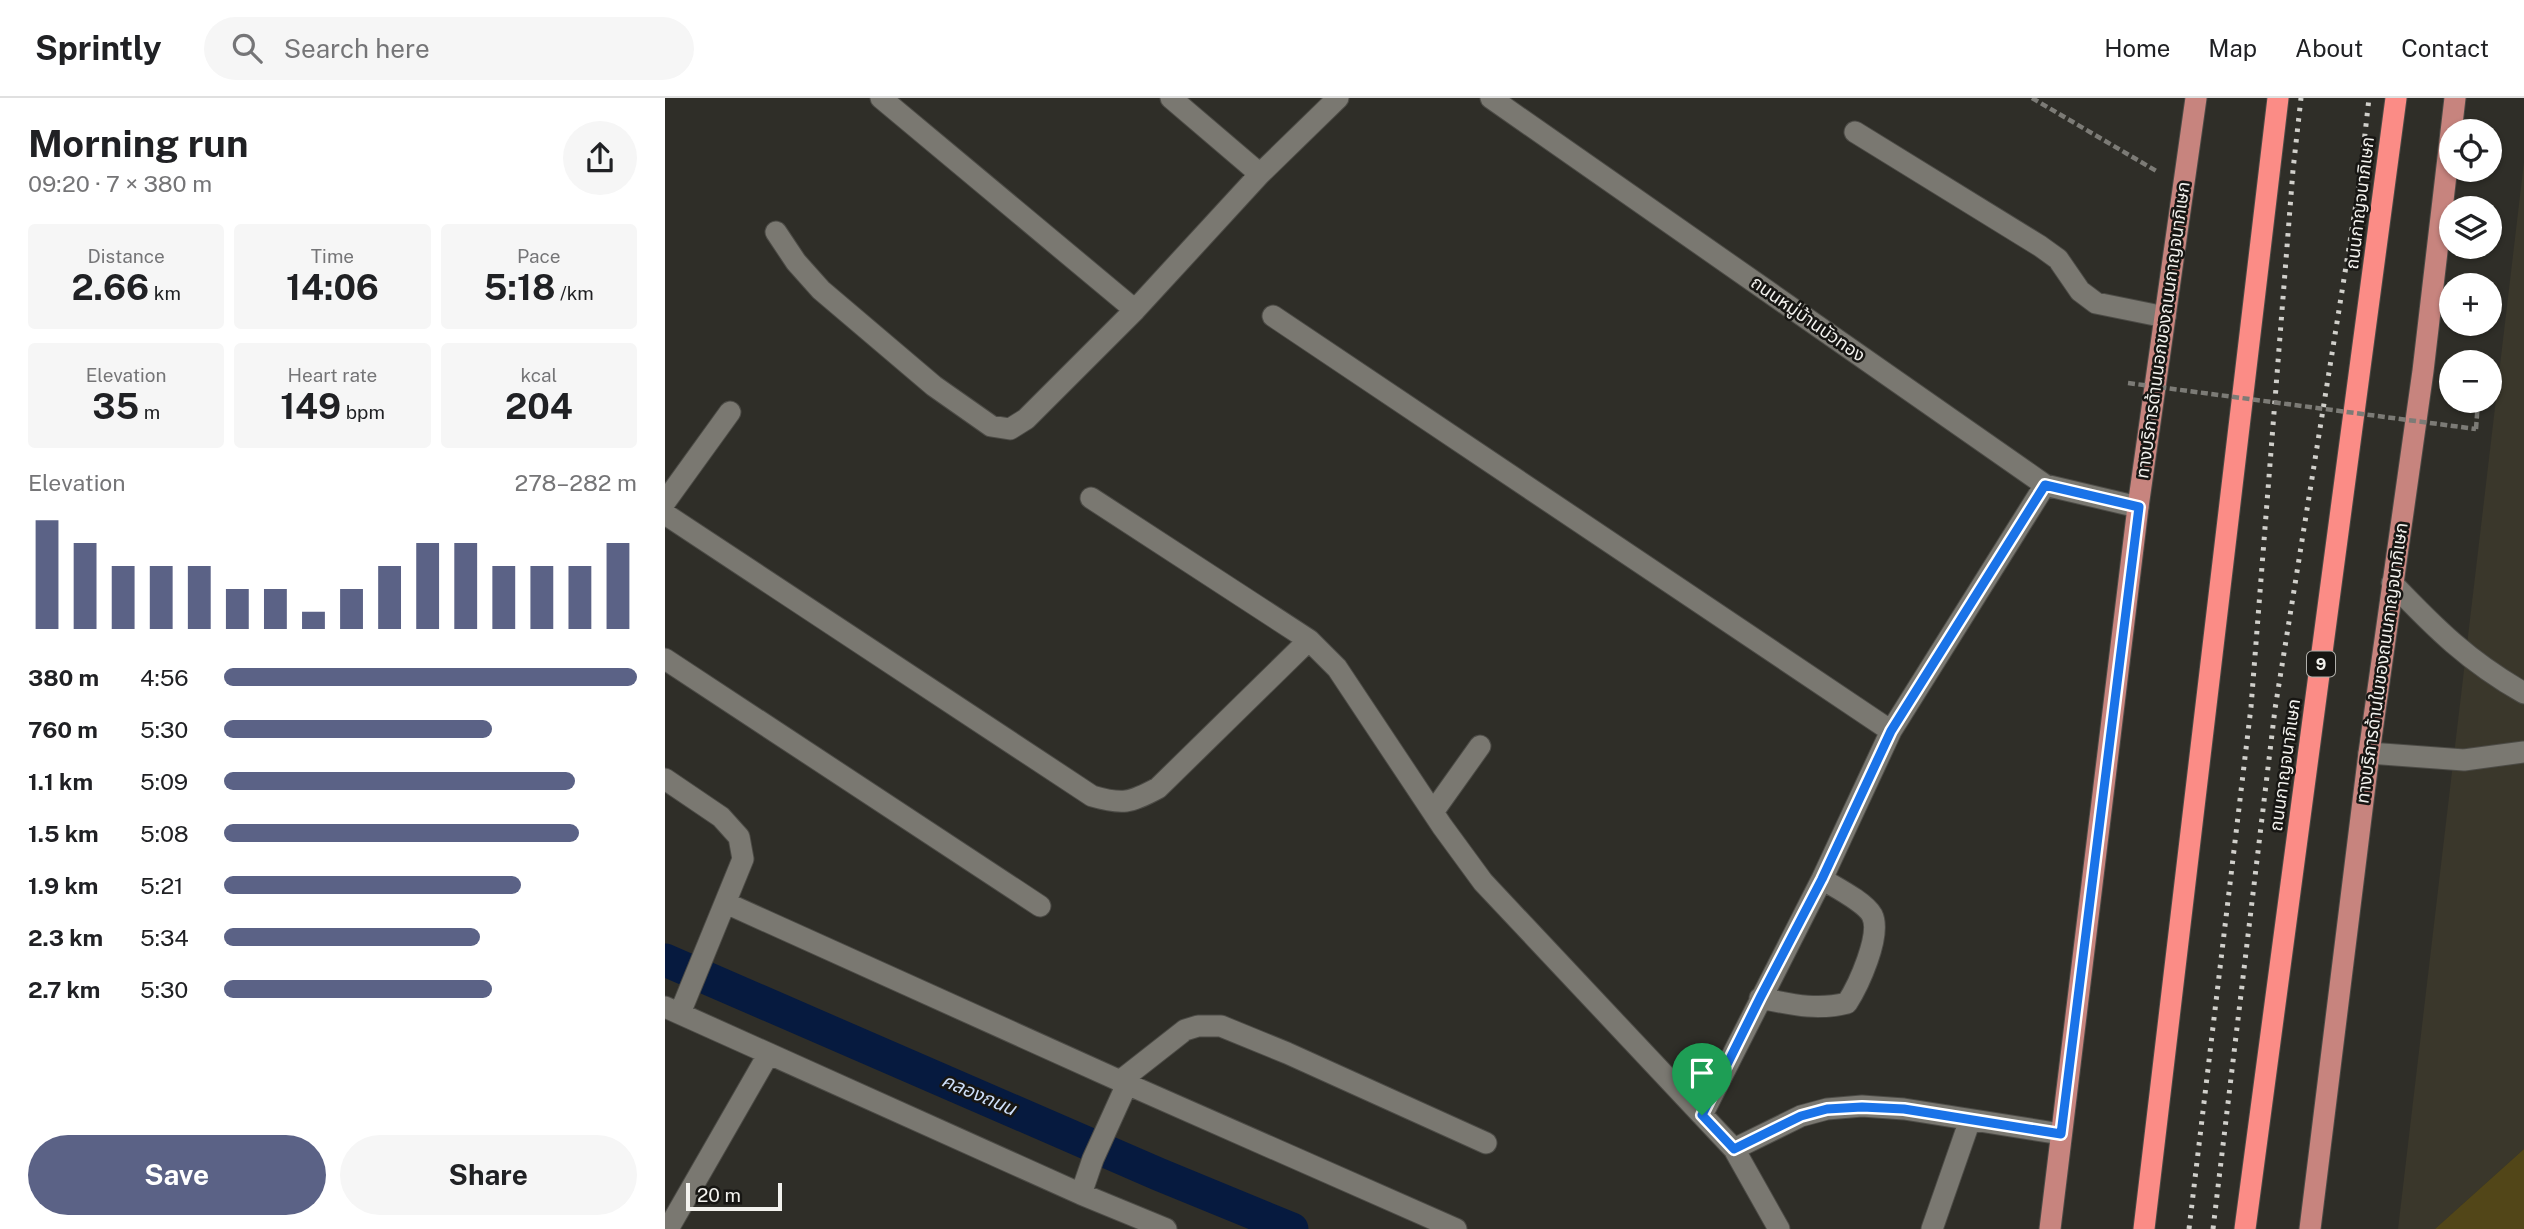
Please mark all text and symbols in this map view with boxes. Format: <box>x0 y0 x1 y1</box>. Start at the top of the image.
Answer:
search box <box>204 17 694 80</box>
text: Sprintly <box>35 29 162 67</box>
icon: search <box>228 29 266 67</box>
text: Search here <box>284 33 430 64</box>
text: Home <box>2104 34 2170 62</box>
text: Map <box>2208 34 2257 62</box>
text: About <box>2295 34 2363 62</box>
text: Contact <box>2401 34 2489 62</box>
map controls <box>2439 119 2502 413</box>
button: locate <box>2439 119 2502 182</box>
text: Morning run <box>28 121 249 166</box>
button: share <box>563 121 637 195</box>
street label: ถนนกาญจนาภิเษก <box>2341 135 2378 271</box>
text: 09:20 · 7 × 380 m <box>28 170 212 197</box>
street label: ทางบริการด้านนอกของถนนกาญจนาภิเษก <box>2131 180 2194 480</box>
button: layers <box>2439 196 2502 259</box>
text: Distance <box>88 245 165 267</box>
text: Time <box>311 245 354 267</box>
text: Pace <box>517 245 561 267</box>
text: 2.66 <box>71 267 149 308</box>
text: 14:06 <box>286 267 379 308</box>
text: 5:18 <box>484 267 555 308</box>
street label: ถนนหมู่บ้านบัวทอง <box>1746 271 1869 367</box>
button: + <box>2439 273 2502 336</box>
text: km <box>149 282 181 304</box>
text: /km <box>555 282 594 304</box>
button: − <box>2439 350 2502 413</box>
text: Elevation <box>86 364 166 386</box>
text: Heart rate <box>288 364 377 386</box>
text: kcal <box>520 364 557 386</box>
text: 35 <box>92 386 139 427</box>
text: 149 <box>280 386 341 427</box>
text: 204 <box>505 386 573 427</box>
text: m <box>139 401 160 423</box>
text: bpm <box>341 401 385 423</box>
text: Elevation <box>28 469 126 496</box>
text: 278–282 m <box>514 469 637 496</box>
street label: ทางบริการด้านในของถนนกาญจนาภิเษก <box>2351 521 2412 805</box>
road number: 9 <box>2307 652 2335 677</box>
text: 380 m <box>28 664 99 691</box>
text: 4:56 <box>140 664 189 691</box>
street label: ถนนกาญจนาภิเษก <box>2265 697 2304 833</box>
text: 760 m <box>28 716 98 743</box>
text: 5:30 <box>140 716 188 743</box>
text: 1.1 km <box>28 768 93 795</box>
text: 5:09 <box>140 768 188 795</box>
text: 1.5 km <box>28 820 99 847</box>
text: 5:08 <box>140 820 189 847</box>
text: 1.9 km <box>28 872 98 899</box>
text: 5:21 <box>140 872 183 899</box>
text: 2.3 km <box>28 924 103 951</box>
text: 5:34 <box>140 924 189 951</box>
text: 2.7 km <box>28 976 100 1003</box>
text: 5:30 <box>140 976 188 1003</box>
pin <box>1672 1043 1732 1115</box>
icon: arrive <box>1683 1054 1721 1092</box>
water label: คลองถนน <box>939 1069 1021 1120</box>
button: Save <box>28 1135 326 1215</box>
button: Share <box>340 1135 637 1215</box>
scale bar <box>686 1180 782 1212</box>
text: 20 m <box>697 1184 741 1206</box>

